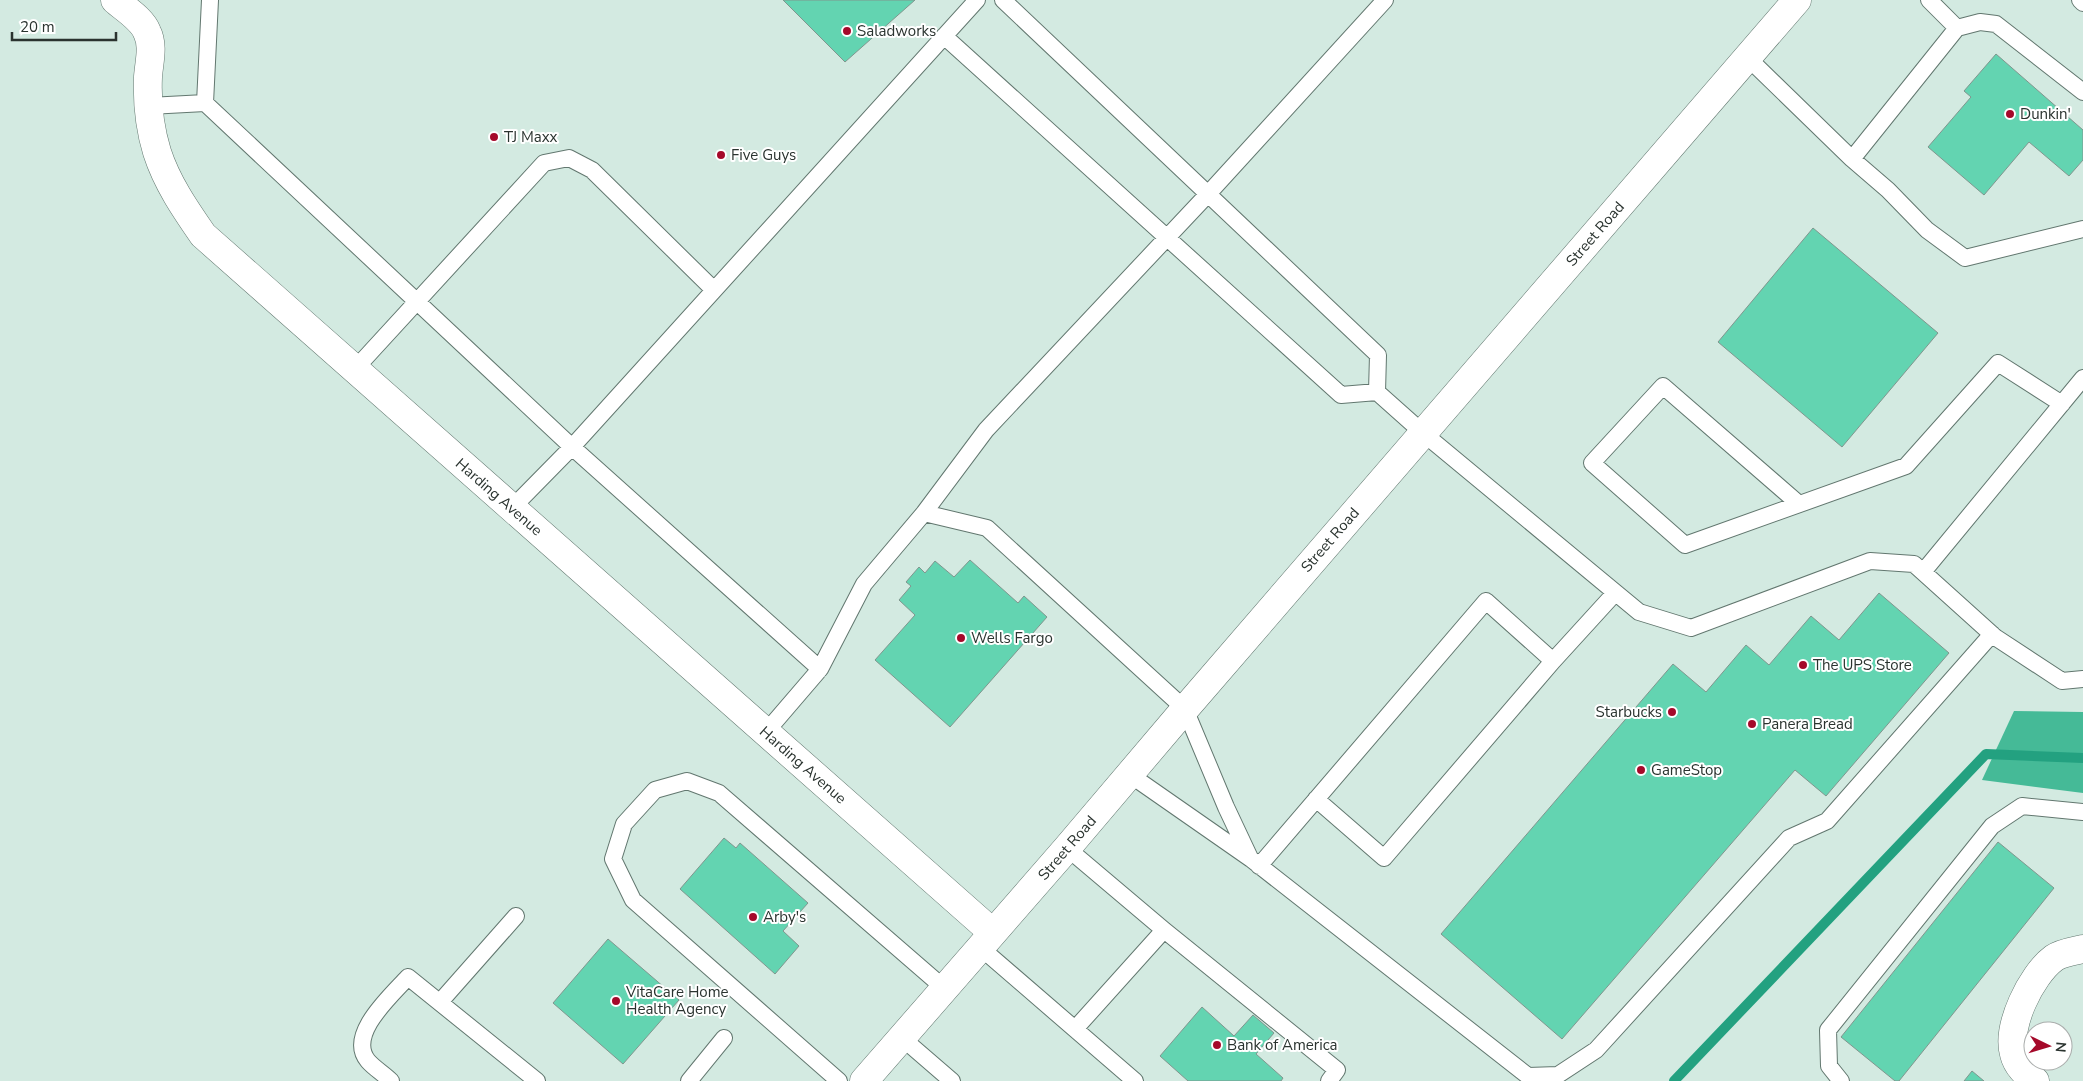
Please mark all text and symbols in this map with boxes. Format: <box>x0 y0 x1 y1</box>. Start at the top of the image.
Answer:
scale bar <box>12 10 116 42</box>
text: 20 m <box>20 17 55 37</box>
place label: Saladworks <box>857 21 936 41</box>
marker: Saladworks <box>841 25 853 37</box>
place label: Dunkin' <box>2020 104 2071 124</box>
marker: Dunkin' <box>2004 108 2016 120</box>
place label: TJ Maxx <box>504 127 558 147</box>
marker: TJ Maxx <box>488 131 500 143</box>
place label: Five Guys <box>731 145 796 165</box>
marker: Five Guys <box>715 149 727 161</box>
street label: Street Road <box>1561 197 1629 271</box>
street label: Harding Avenue <box>451 454 547 540</box>
street label: Street Road <box>1296 503 1364 577</box>
place label: Wells Fargo <box>971 628 1053 648</box>
marker: Wells Fargo <box>955 632 967 644</box>
place label: The UPS Store <box>1813 655 1912 675</box>
marker: The UPS Store <box>1797 659 1809 671</box>
place label: Starbucks <box>1596 702 1662 722</box>
marker: Starbucks <box>1666 706 1678 718</box>
place label: Panera Bread <box>1762 714 1853 734</box>
marker: Panera Bread <box>1746 718 1758 730</box>
street label: Harding Avenue <box>755 722 851 808</box>
place label: GameStop <box>1651 760 1722 780</box>
marker: GameStop <box>1635 764 1647 776</box>
street label: Street Road <box>1033 811 1101 885</box>
place label: Arby's <box>763 907 806 927</box>
marker: Arby's <box>747 911 759 923</box>
place label: VitaCare Home Health Agency <box>625 982 729 1019</box>
marker: VitaCare Home Health Agency <box>610 995 622 1007</box>
north arrow <box>2023 1021 2073 1071</box>
place label: Bank of America <box>1227 1035 1338 1055</box>
marker: Bank of America <box>1211 1039 1223 1051</box>
text: N <box>2051 1041 2070 1053</box>

